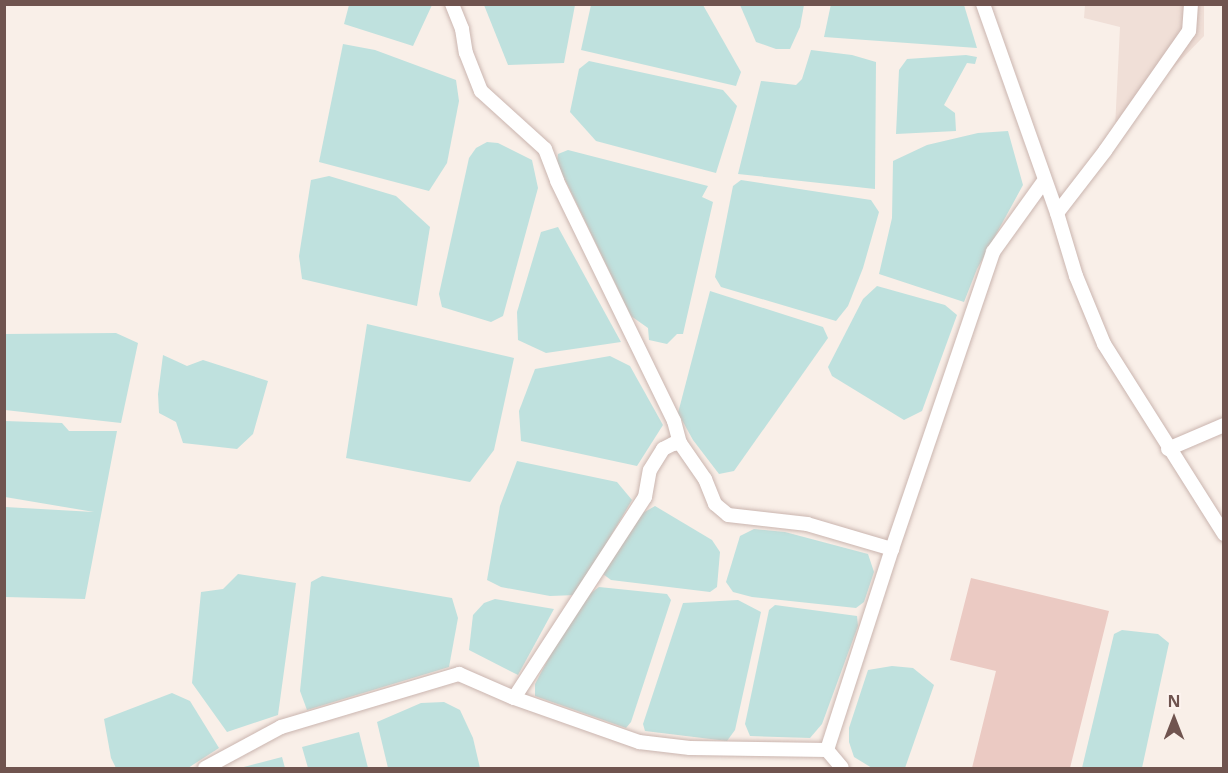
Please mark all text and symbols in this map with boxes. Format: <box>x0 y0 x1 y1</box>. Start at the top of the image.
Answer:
north arrow <box>1144 689 1204 749</box>
text: N <box>1167 690 1181 712</box>

